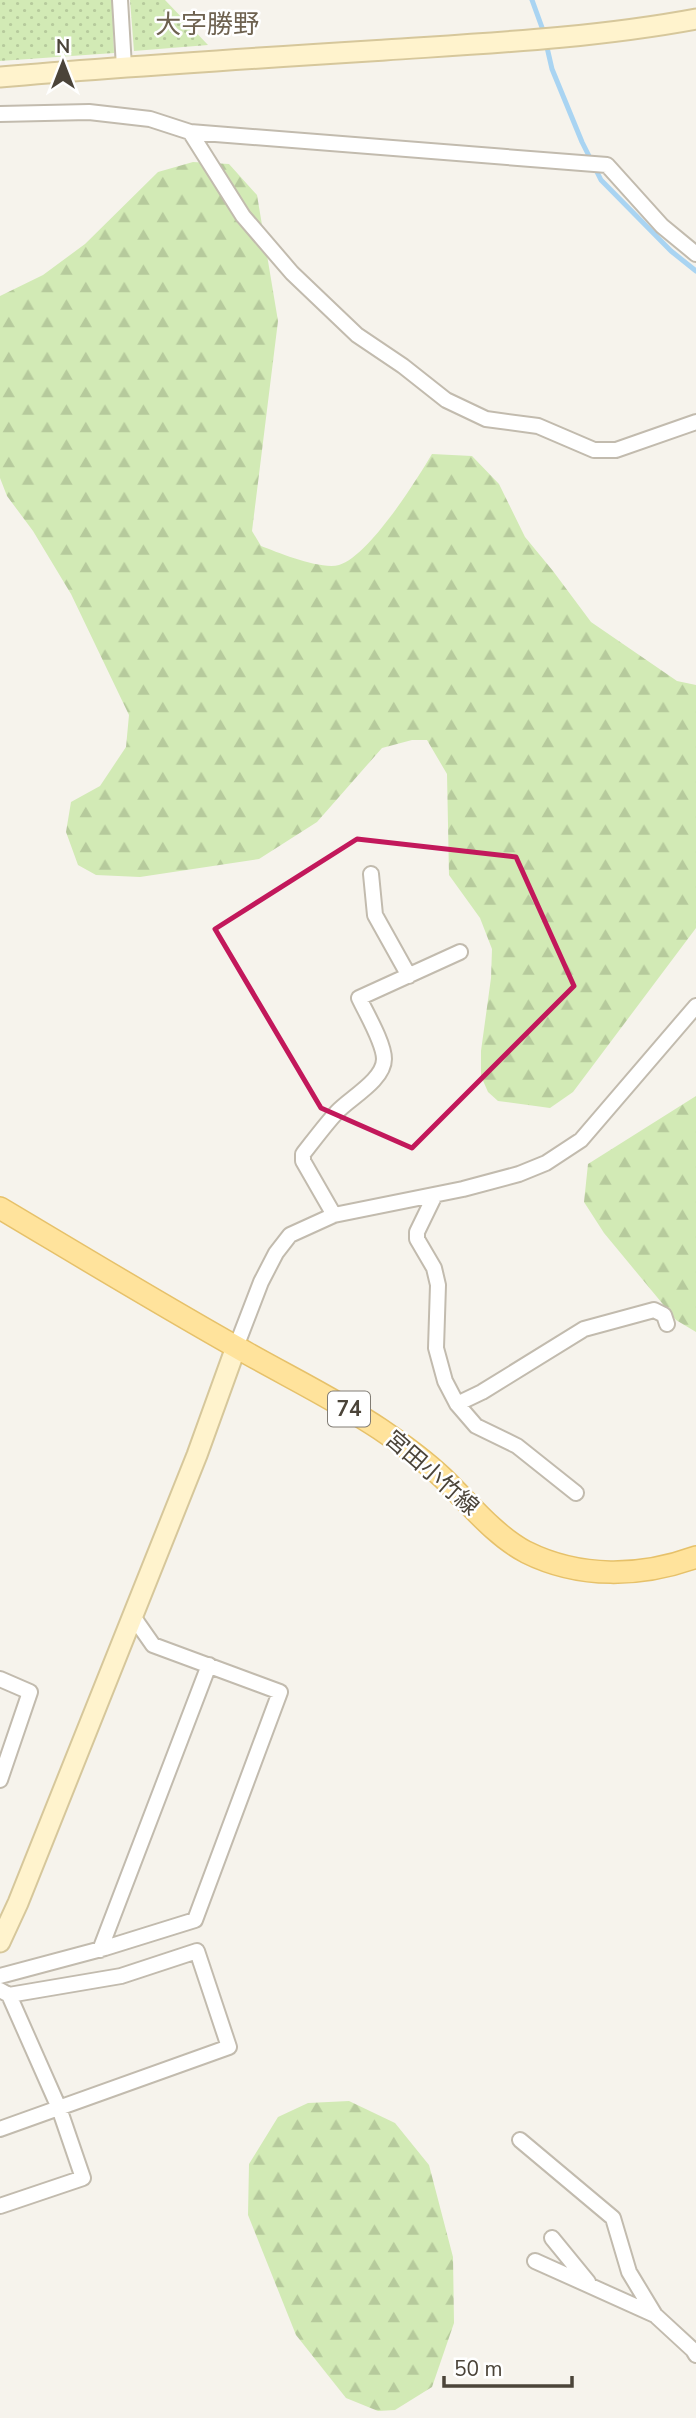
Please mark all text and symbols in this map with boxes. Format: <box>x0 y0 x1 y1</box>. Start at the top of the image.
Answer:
district label: 大字勝野 <box>155 7 259 42</box>
north arrow <box>28 28 98 98</box>
text: N <box>56 34 70 60</box>
road number: 74 <box>328 1392 370 1426</box>
street label: 宮田小竹線 <box>378 1424 486 1522</box>
scale bar <box>444 2344 572 2388</box>
text: 50 m <box>454 2355 503 2383</box>

